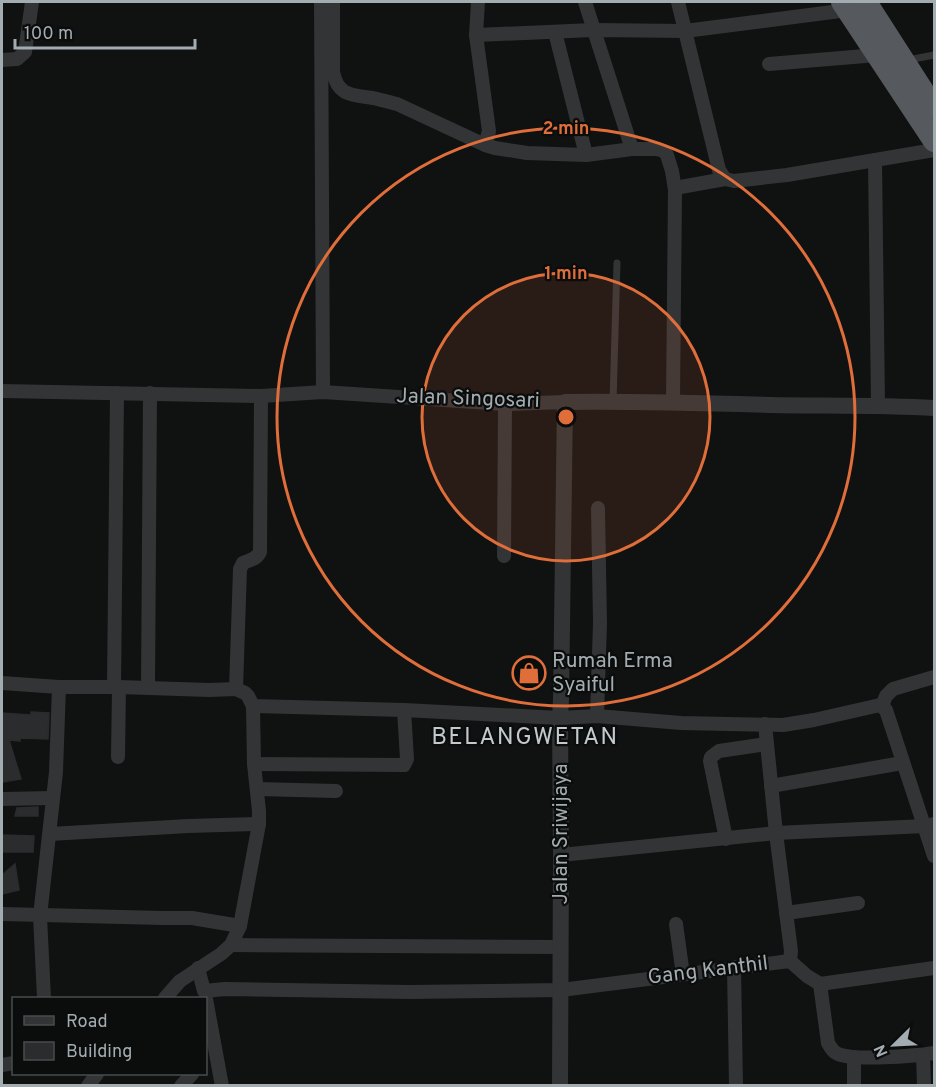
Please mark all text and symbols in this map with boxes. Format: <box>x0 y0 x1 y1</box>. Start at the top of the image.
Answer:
scale bar <box>15 12 195 50</box>
text: 100 m <box>24 23 73 46</box>
text: 2 min <box>542 118 590 141</box>
text: 1 min <box>544 263 588 286</box>
street label: Jalan Singosari <box>396 383 540 415</box>
centre of rings <box>556 407 576 427</box>
place label: Rumah Erma Syaiful <box>552 648 673 699</box>
shop icon: Rumah Erma Syaiful <box>511 655 547 691</box>
district label: BELANGWETAN <box>431 723 619 753</box>
street label: Jalan Sriwijaya <box>548 763 575 905</box>
street label: Gang Kanthil <box>646 950 770 992</box>
legend <box>12 997 207 1075</box>
text: Road <box>66 1011 108 1034</box>
north arrow <box>864 1015 924 1075</box>
text: Building <box>66 1041 132 1064</box>
text: N <box>871 1041 894 1060</box>

